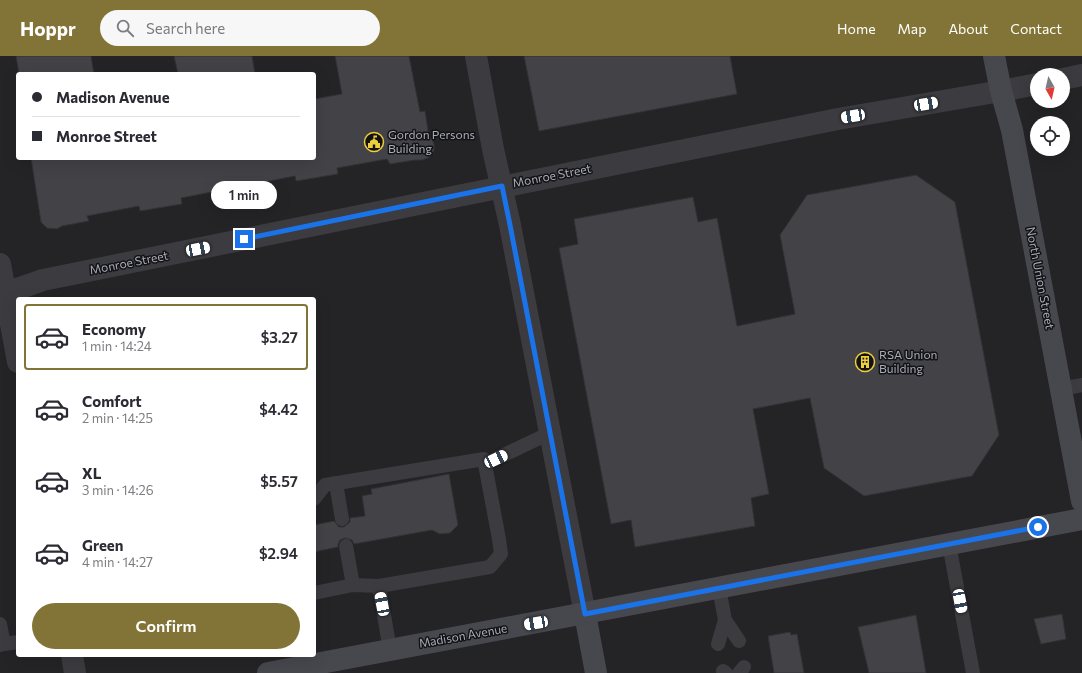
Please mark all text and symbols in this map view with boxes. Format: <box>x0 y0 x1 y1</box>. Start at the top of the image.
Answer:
search box <box>100 10 380 46</box>
text: Hoppr <box>20 17 76 40</box>
icon: search <box>114 17 136 39</box>
text: Search here <box>146 19 225 37</box>
text: Home <box>837 20 876 37</box>
text: Map <box>898 20 926 37</box>
text: About <box>948 20 988 37</box>
text: Contact <box>1010 20 1062 37</box>
north arrow <box>1030 68 1070 108</box>
map controls <box>1030 68 1070 156</box>
text: Madison Avenue <box>56 88 170 106</box>
car <box>913 96 939 112</box>
car <box>840 108 866 124</box>
button: locate <box>1030 116 1070 156</box>
text: Monroe Street <box>56 127 157 145</box>
place label: Gordon Persons Building <box>388 127 475 155</box>
public building icon: Gordon Persons Building <box>363 131 385 153</box>
street label: Monroe Street <box>511 161 592 190</box>
callout: 1 min <box>211 181 277 209</box>
text: 1 min <box>229 187 259 203</box>
street label: North Union Street <box>1024 225 1058 330</box>
route end <box>235 230 253 248</box>
car <box>185 241 211 257</box>
street label: Monroe Street <box>88 248 169 277</box>
icon: car <box>34 319 70 355</box>
text: Economy <box>82 320 146 338</box>
text: $3.27 <box>261 328 298 346</box>
text: 1 min · 14:24 <box>82 338 151 354</box>
place label: RSA Union Building <box>879 347 937 375</box>
building icon: RSA Union Building <box>854 351 876 373</box>
icon: car <box>34 391 70 427</box>
text: Comfort <box>82 392 142 410</box>
text: $4.42 <box>259 400 298 418</box>
text: 2 min · 14:25 <box>82 410 153 426</box>
car <box>483 448 509 470</box>
icon: car <box>34 463 70 499</box>
text: XL <box>82 464 101 482</box>
text: $5.57 <box>260 472 298 490</box>
text: 3 min · 14:26 <box>82 482 154 498</box>
route start <box>1029 518 1047 536</box>
icon: car <box>34 535 70 571</box>
text: Green <box>82 536 123 554</box>
text: $2.94 <box>259 544 298 562</box>
text: 4 min · 14:27 <box>82 554 153 570</box>
car <box>952 588 968 614</box>
car <box>374 591 390 617</box>
button: Confirm <box>32 603 300 649</box>
car <box>523 615 549 631</box>
street label: Madison Avenue <box>418 620 508 650</box>

